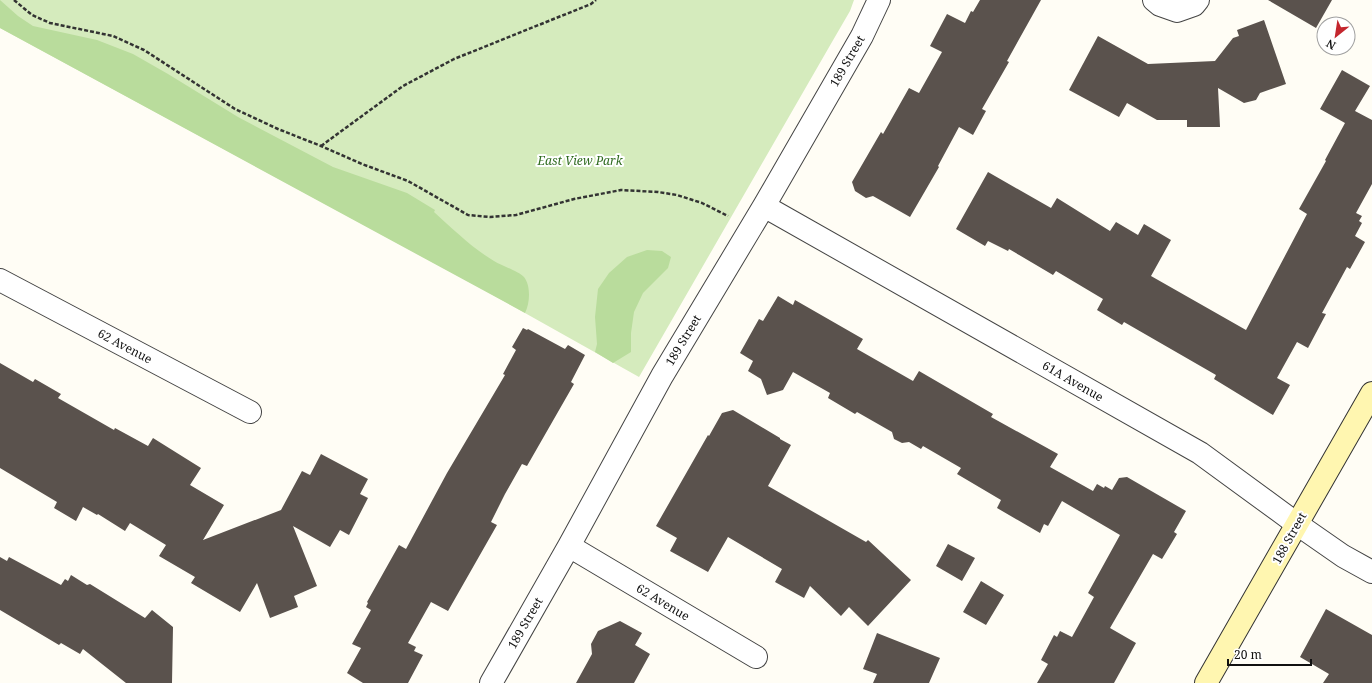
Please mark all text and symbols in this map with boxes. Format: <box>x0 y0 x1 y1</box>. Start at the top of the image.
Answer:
north arrow <box>1316 16 1356 56</box>
street label: 189 Street <box>825 32 869 90</box>
text: N <box>1323 36 1338 54</box>
park label: East View Park <box>537 152 624 169</box>
street label: 189 Street <box>661 311 705 369</box>
street label: 62 Avenue <box>95 325 155 367</box>
street label: 61A Avenue <box>1039 357 1107 405</box>
street label: 188 Street <box>1268 509 1310 567</box>
street label: 62 Avenue <box>633 579 693 625</box>
street label: 189 Street <box>503 594 547 652</box>
scale bar <box>1228 641 1311 667</box>
text: 20 m <box>1234 646 1262 663</box>

